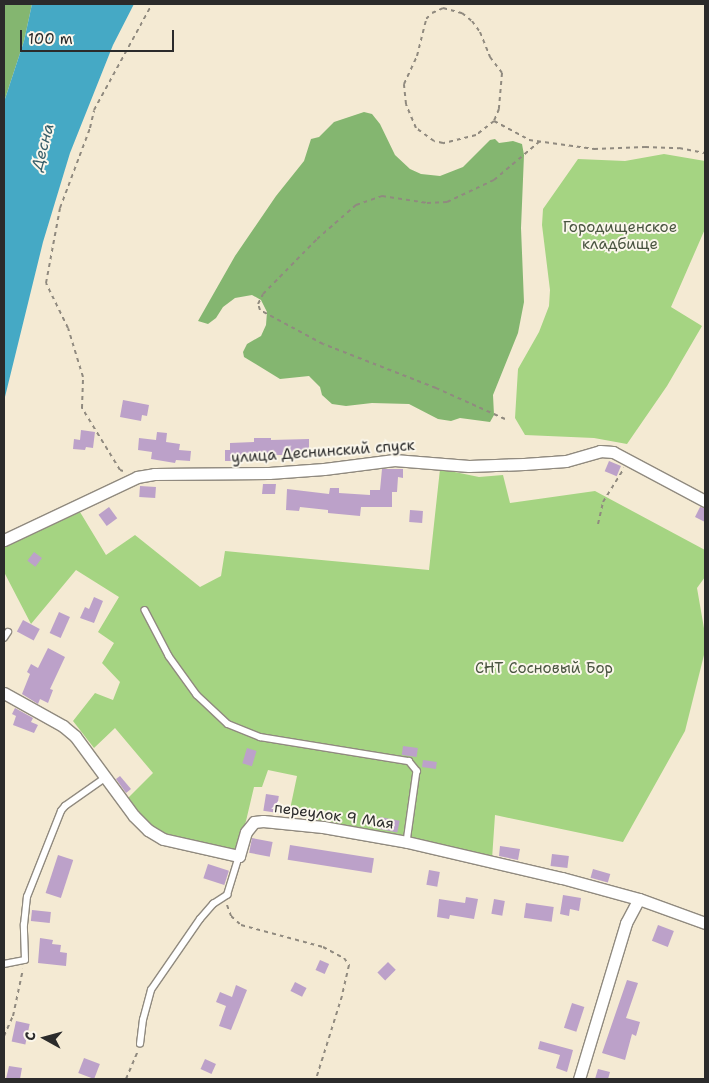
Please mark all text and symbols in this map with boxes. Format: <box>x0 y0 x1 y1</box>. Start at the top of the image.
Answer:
scale bar <box>22 20 176 52</box>
text: 100 m <box>28 29 73 49</box>
water label: Десна <box>28 121 58 173</box>
park label: Городищенское кладбище <box>563 218 677 253</box>
street label: улица Деснинский спуск <box>231 437 415 467</box>
park label: СНТ Сосновый Бор <box>475 660 613 678</box>
street label: переулок 9 Мая <box>273 799 395 833</box>
north arrow <box>20 1013 70 1063</box>
text: С <box>21 1031 40 1042</box>

